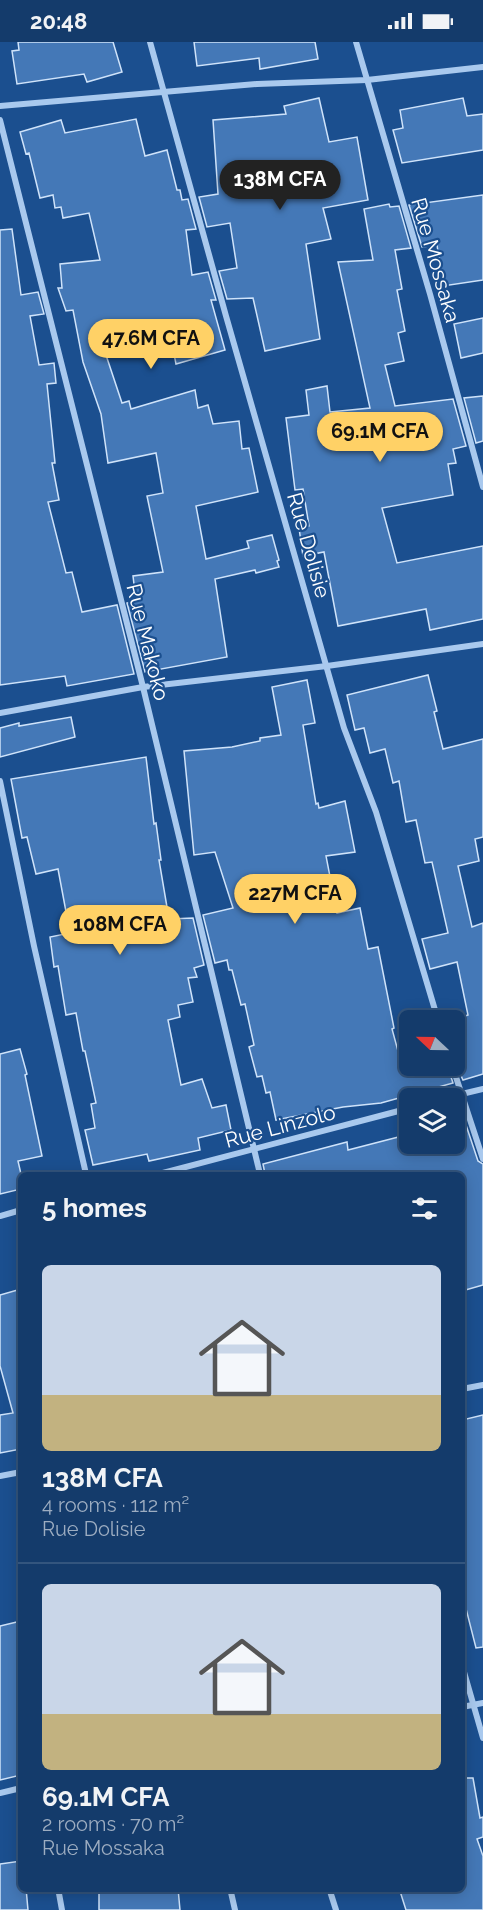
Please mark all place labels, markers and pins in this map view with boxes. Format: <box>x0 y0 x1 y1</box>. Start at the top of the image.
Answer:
pin: 138M CFA <box>218 160 342 211</box>
pin: 47.6M CFA <box>82 319 220 370</box>
pin: 69.1M CFA <box>311 412 449 463</box>
pin: 227M CFA <box>233 874 357 925</box>
pin: 108M CFA <box>58 905 182 956</box>

